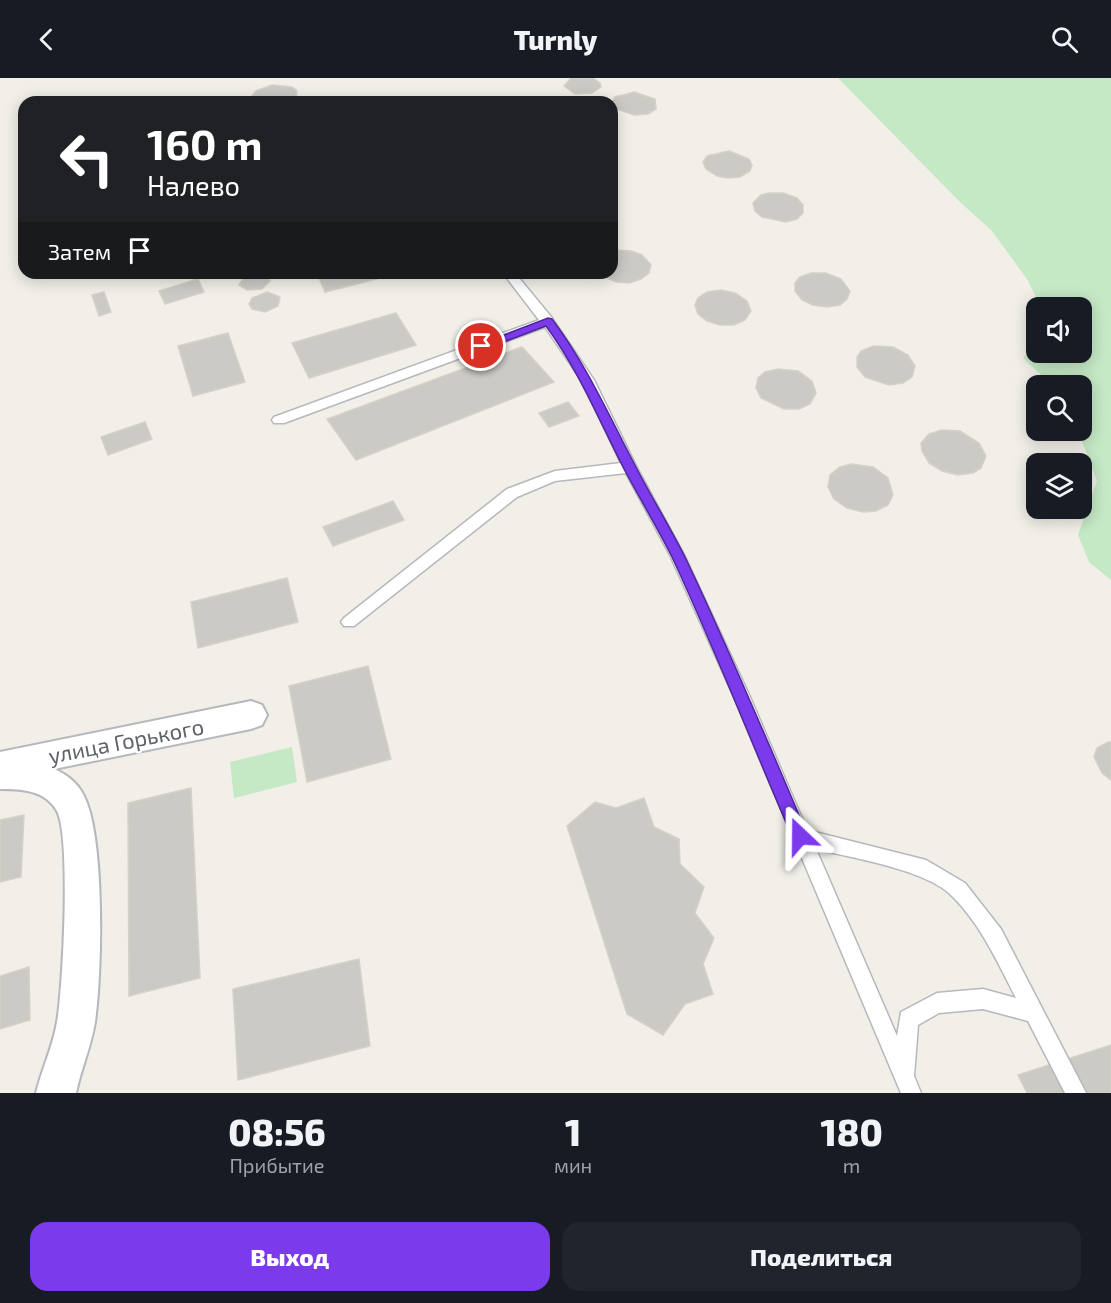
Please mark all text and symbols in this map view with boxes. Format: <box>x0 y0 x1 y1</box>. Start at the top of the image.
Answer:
icon: back <box>30 23 63 56</box>
text: Turnly <box>514 23 597 55</box>
icon: search <box>1048 23 1081 56</box>
text: 160 m <box>147 118 263 168</box>
icon: left <box>48 120 126 198</box>
text: Налево <box>147 169 240 201</box>
icon: arrive <box>123 234 156 267</box>
text: Затем <box>48 238 111 264</box>
map controls <box>1026 297 1092 519</box>
button: sound <box>1026 297 1092 363</box>
pin <box>455 320 506 371</box>
icon: arrive <box>464 329 497 362</box>
button: search <box>1026 375 1092 441</box>
button: layers <box>1026 453 1092 519</box>
street label: улица Горького <box>46 712 206 769</box>
position arrow <box>768 804 832 868</box>
text: 08:56 <box>228 1110 326 1153</box>
text: 1 <box>565 1110 581 1153</box>
text: 180 <box>821 1110 883 1153</box>
text: Прибытие <box>229 1153 324 1177</box>
text: мин <box>554 1153 592 1177</box>
text: m <box>843 1153 860 1177</box>
button: Выход <box>30 1222 550 1291</box>
button: Поделиться <box>562 1222 1081 1291</box>

